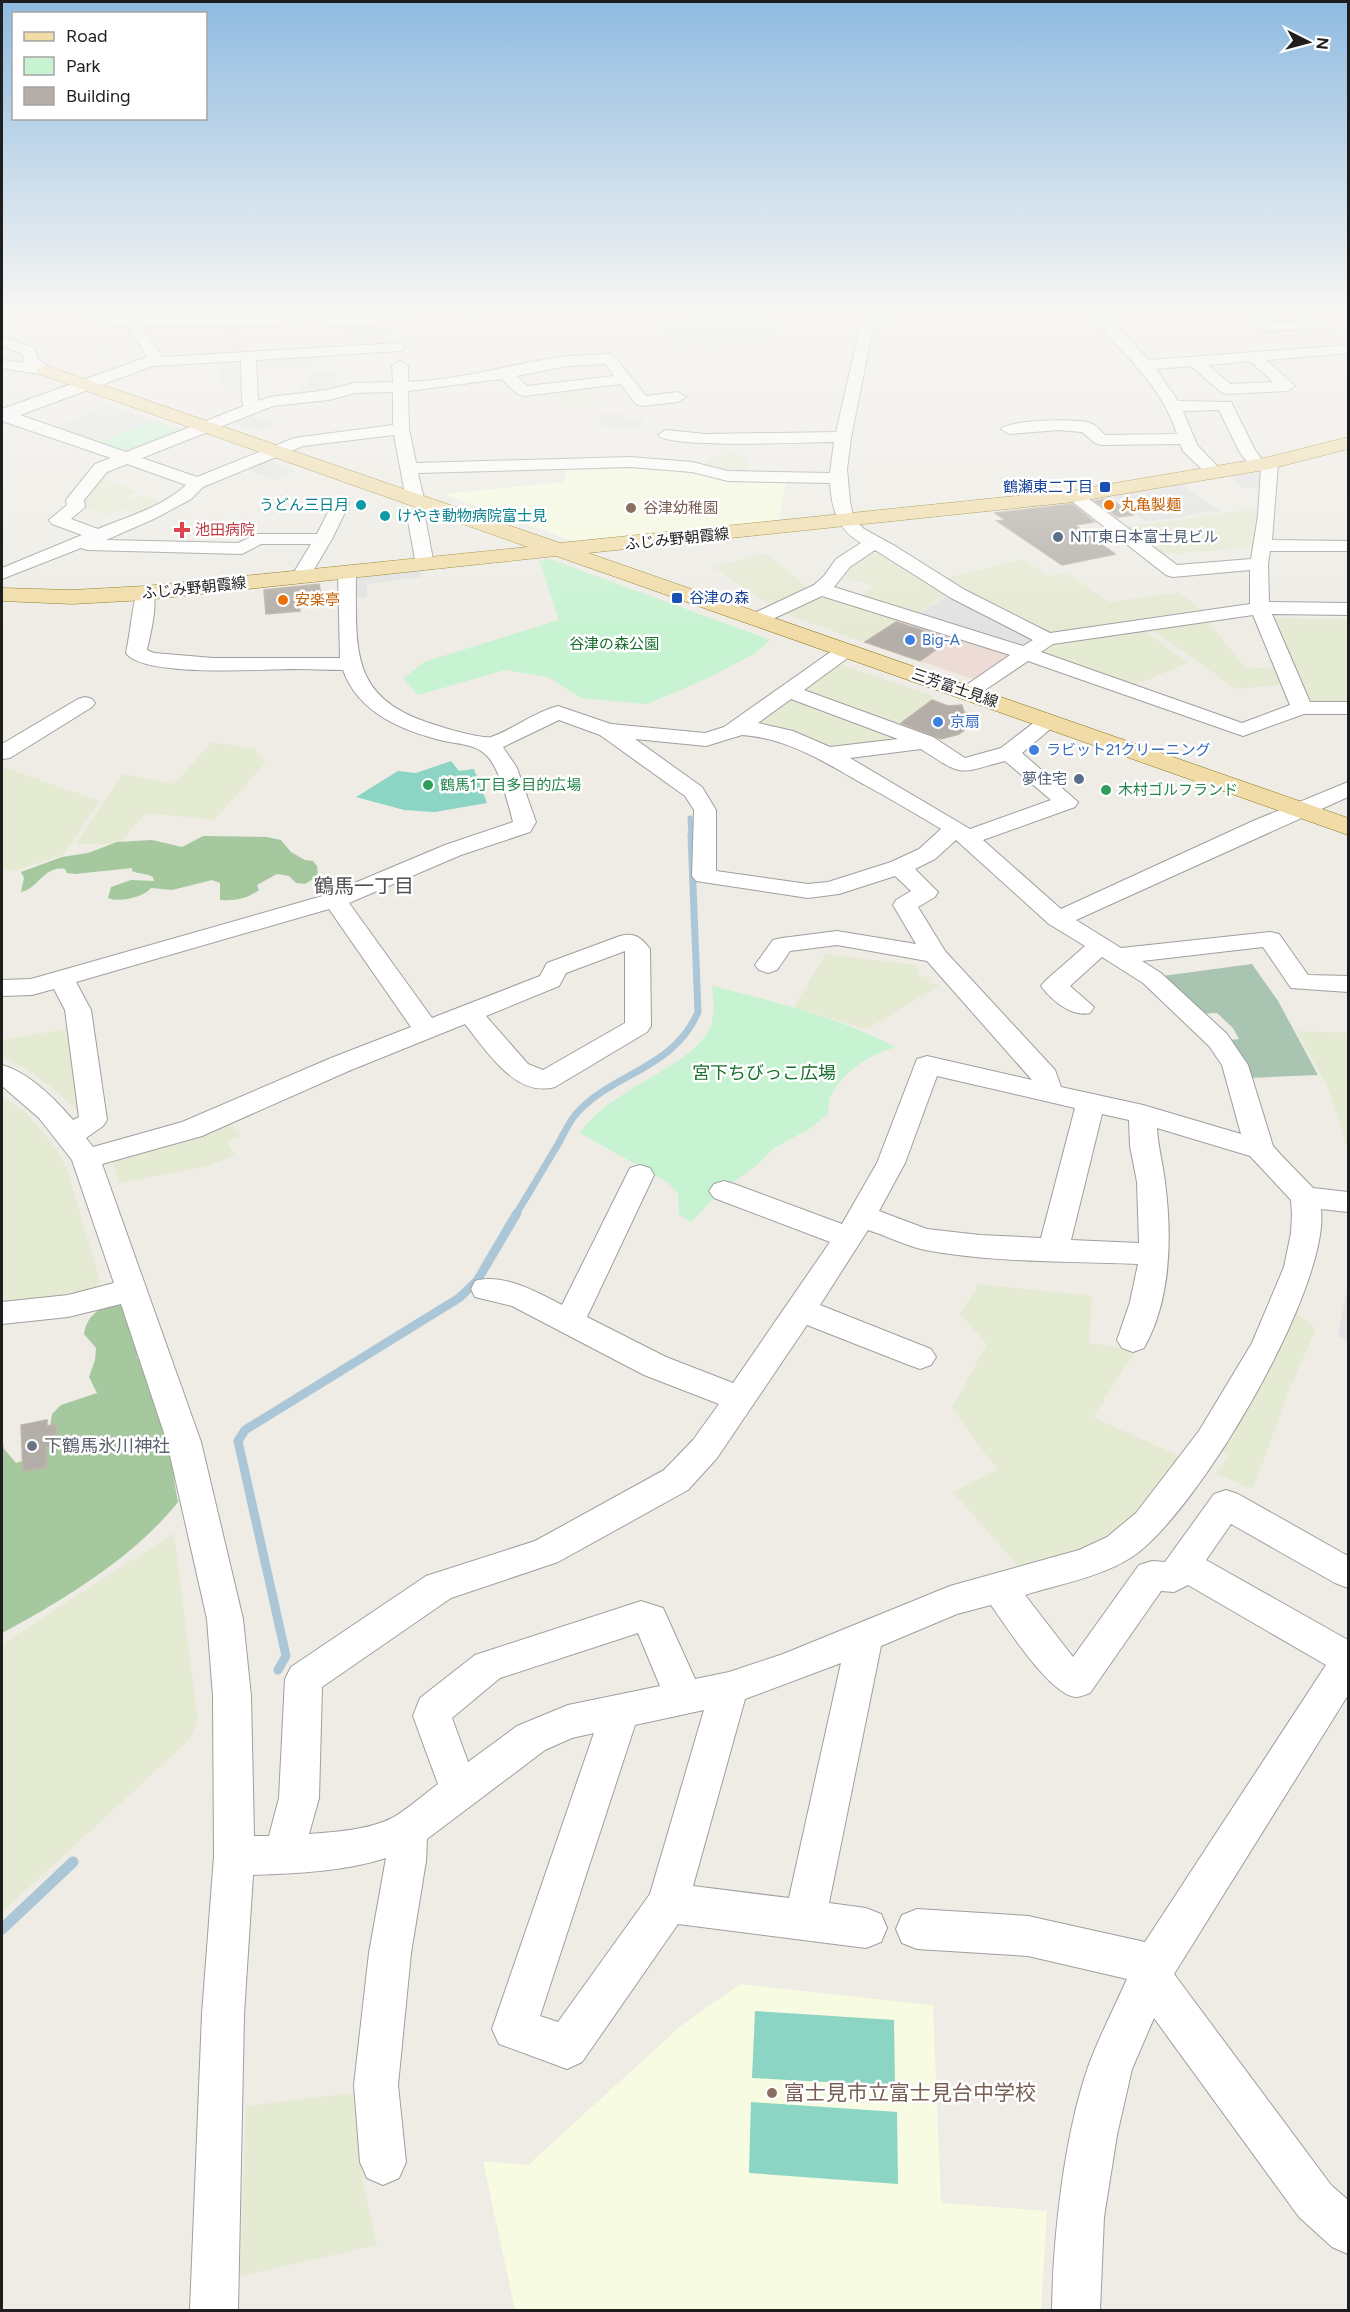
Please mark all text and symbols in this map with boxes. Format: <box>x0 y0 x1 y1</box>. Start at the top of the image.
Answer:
legend <box>12 12 207 120</box>
north arrow <box>1278 12 1338 72</box>
text: Road <box>66 25 107 47</box>
text: N <box>1312 36 1333 51</box>
text: Park <box>66 55 101 77</box>
text: Building <box>66 85 131 107</box>
place label: 鶴瀬東二丁目 <box>1003 478 1093 496</box>
marker: 鶴瀬東二丁目 <box>1098 480 1112 494</box>
place label: うどん三日月 <box>259 496 349 514</box>
place label: 丸亀製麺 <box>1121 496 1181 514</box>
marker: うどん三日月 <box>354 498 368 512</box>
marker: 丸亀製麺 <box>1102 498 1116 512</box>
place label: 谷津幼稚園 <box>643 499 718 517</box>
marker: 谷津幼稚園 <box>624 501 638 515</box>
place label: けやき動物病院富士見 <box>397 507 547 525</box>
marker: けやき動物病院富士見 <box>378 509 392 523</box>
marker: 池田病院 <box>173 521 191 539</box>
place label: 池田病院 <box>195 521 255 539</box>
street label: ふじみ野朝霞線 <box>624 525 730 553</box>
place label: NTT東日本富士見ビル <box>1070 528 1218 546</box>
marker: NTT東日本富士見ビル <box>1051 530 1065 544</box>
street label: ふじみ野朝霞線 <box>141 574 247 602</box>
place label: 谷津の森 <box>689 589 749 607</box>
place label: 安楽亭 <box>295 591 340 609</box>
marker: 谷津の森 <box>670 591 684 605</box>
marker: 安楽亭 <box>276 593 290 607</box>
place label: Big-A <box>922 631 960 649</box>
marker: Big-A <box>903 633 917 647</box>
park label: 谷津の森公園 <box>569 635 659 653</box>
street label: 三芳富士見線 <box>910 665 1000 711</box>
place label: 京扇 <box>950 713 980 731</box>
marker: 京扇 <box>931 715 945 729</box>
place label: ラビット21クリーニング <box>1046 741 1211 759</box>
marker: ラビット21クリーニング <box>1027 743 1041 757</box>
place label: 夢住宅 <box>1022 770 1067 788</box>
marker: 夢住宅 <box>1072 772 1086 786</box>
place label: 鶴馬1丁目多目的広場 <box>440 776 581 794</box>
marker: 鶴馬1丁目多目的広場 <box>421 778 435 792</box>
place label: 木村ゴルフランド <box>1118 781 1238 799</box>
marker: 木村ゴルフランド <box>1099 783 1113 797</box>
district label: 鶴馬一丁目 <box>314 874 414 898</box>
park label: 宮下ちびっこ広場 <box>692 1062 836 1084</box>
place label: 下鶴馬氷川神社 <box>44 1435 170 1457</box>
marker: 下鶴馬氷川神社 <box>25 1439 39 1453</box>
place label: 富士見市立富士見台中学校 <box>784 2080 1036 2105</box>
marker: 富士見市立富士見台中学校 <box>765 2086 779 2100</box>

